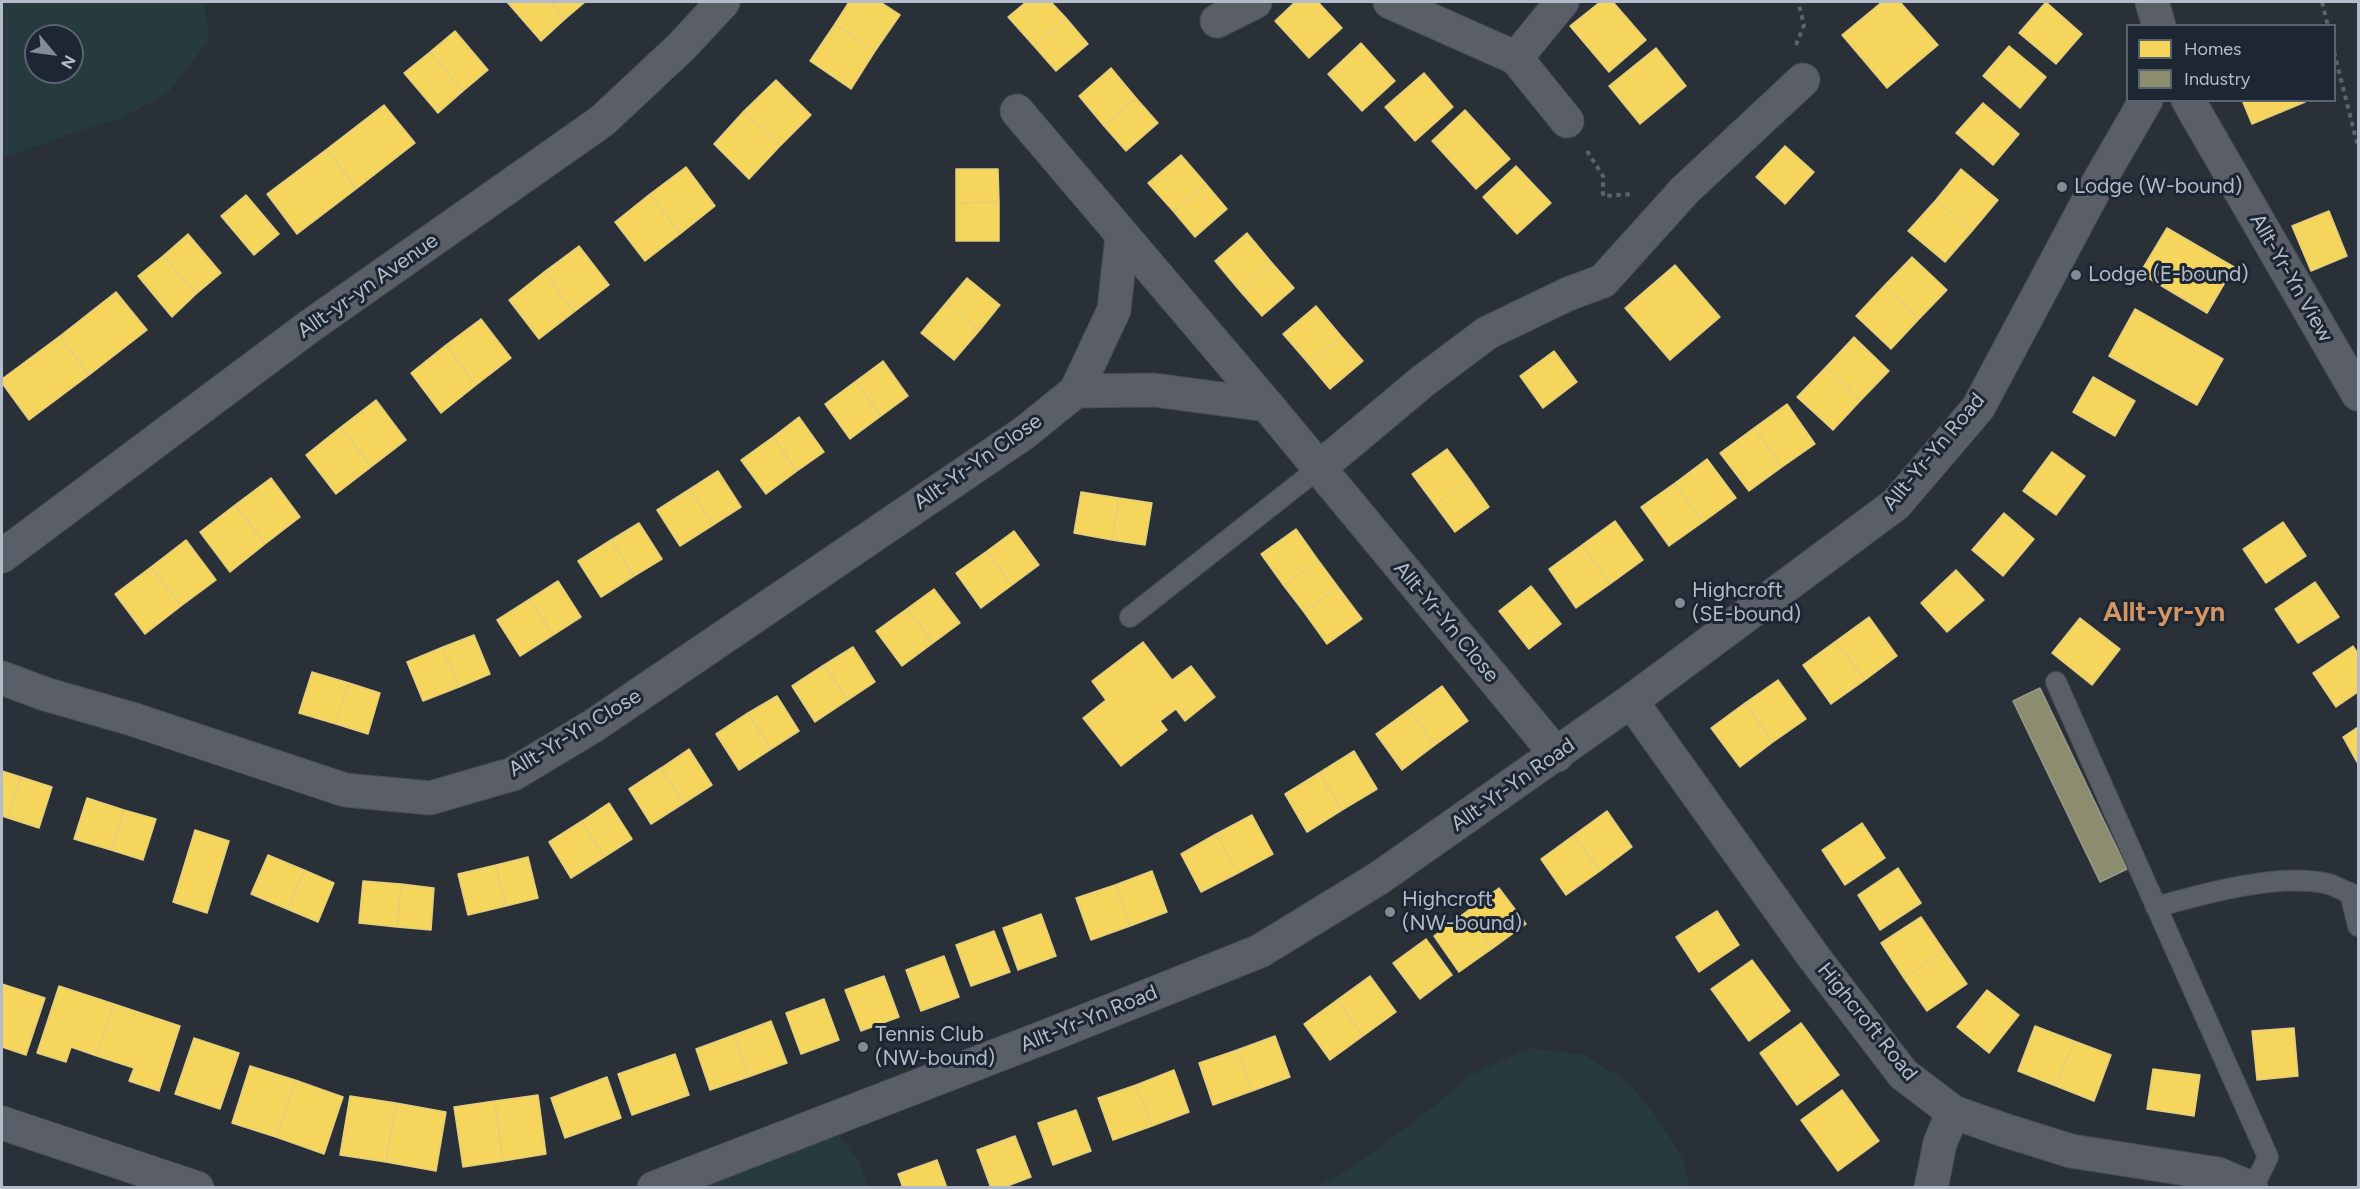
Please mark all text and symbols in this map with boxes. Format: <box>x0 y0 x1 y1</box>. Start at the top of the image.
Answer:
north arrow <box>24 24 84 84</box>
legend <box>2126 24 2336 102</box>
text: Homes <box>2184 38 2242 60</box>
text: N <box>57 52 80 72</box>
text: Industry <box>2184 68 2250 90</box>
place label: Lodge (W-bound) <box>2074 174 2242 200</box>
marker: Lodge (W-bound) <box>2055 180 2069 194</box>
street label: Allt-Yr-Yn View <box>2244 209 2338 347</box>
street label: Allt-yr-yn Avenue <box>293 228 443 344</box>
place label: Lodge (E-bound) <box>2088 262 2249 288</box>
marker: Lodge (E-bound) <box>2069 268 2083 282</box>
street label: Allt-Yr-Yn Road <box>1878 388 1990 516</box>
street label: Allt-Yr-Yn Close <box>909 409 1047 515</box>
street label: Allt-Yr-Yn Close <box>1388 556 1504 688</box>
place label: Highcroft (SE-bound) <box>1692 578 1801 628</box>
marker: Highcroft (SE-bound) <box>1673 596 1687 610</box>
district label: Allt-yr-yn <box>2103 597 2225 629</box>
street label: Allt-Yr-Yn Close <box>504 683 646 783</box>
street label: Allt-Yr-Yn Road <box>1446 733 1580 837</box>
place label: Highcroft (NW-bound) <box>1402 887 1522 937</box>
marker: Highcroft (NW-bound) <box>1383 905 1397 919</box>
street label: Highcroft Road <box>1812 958 1922 1086</box>
street label: Allt-Yr-Yn Road <box>1017 980 1161 1058</box>
place label: Tennis Club (NW-bound) <box>875 1022 995 1072</box>
marker: Tennis Club (NW-bound) <box>856 1040 870 1054</box>

